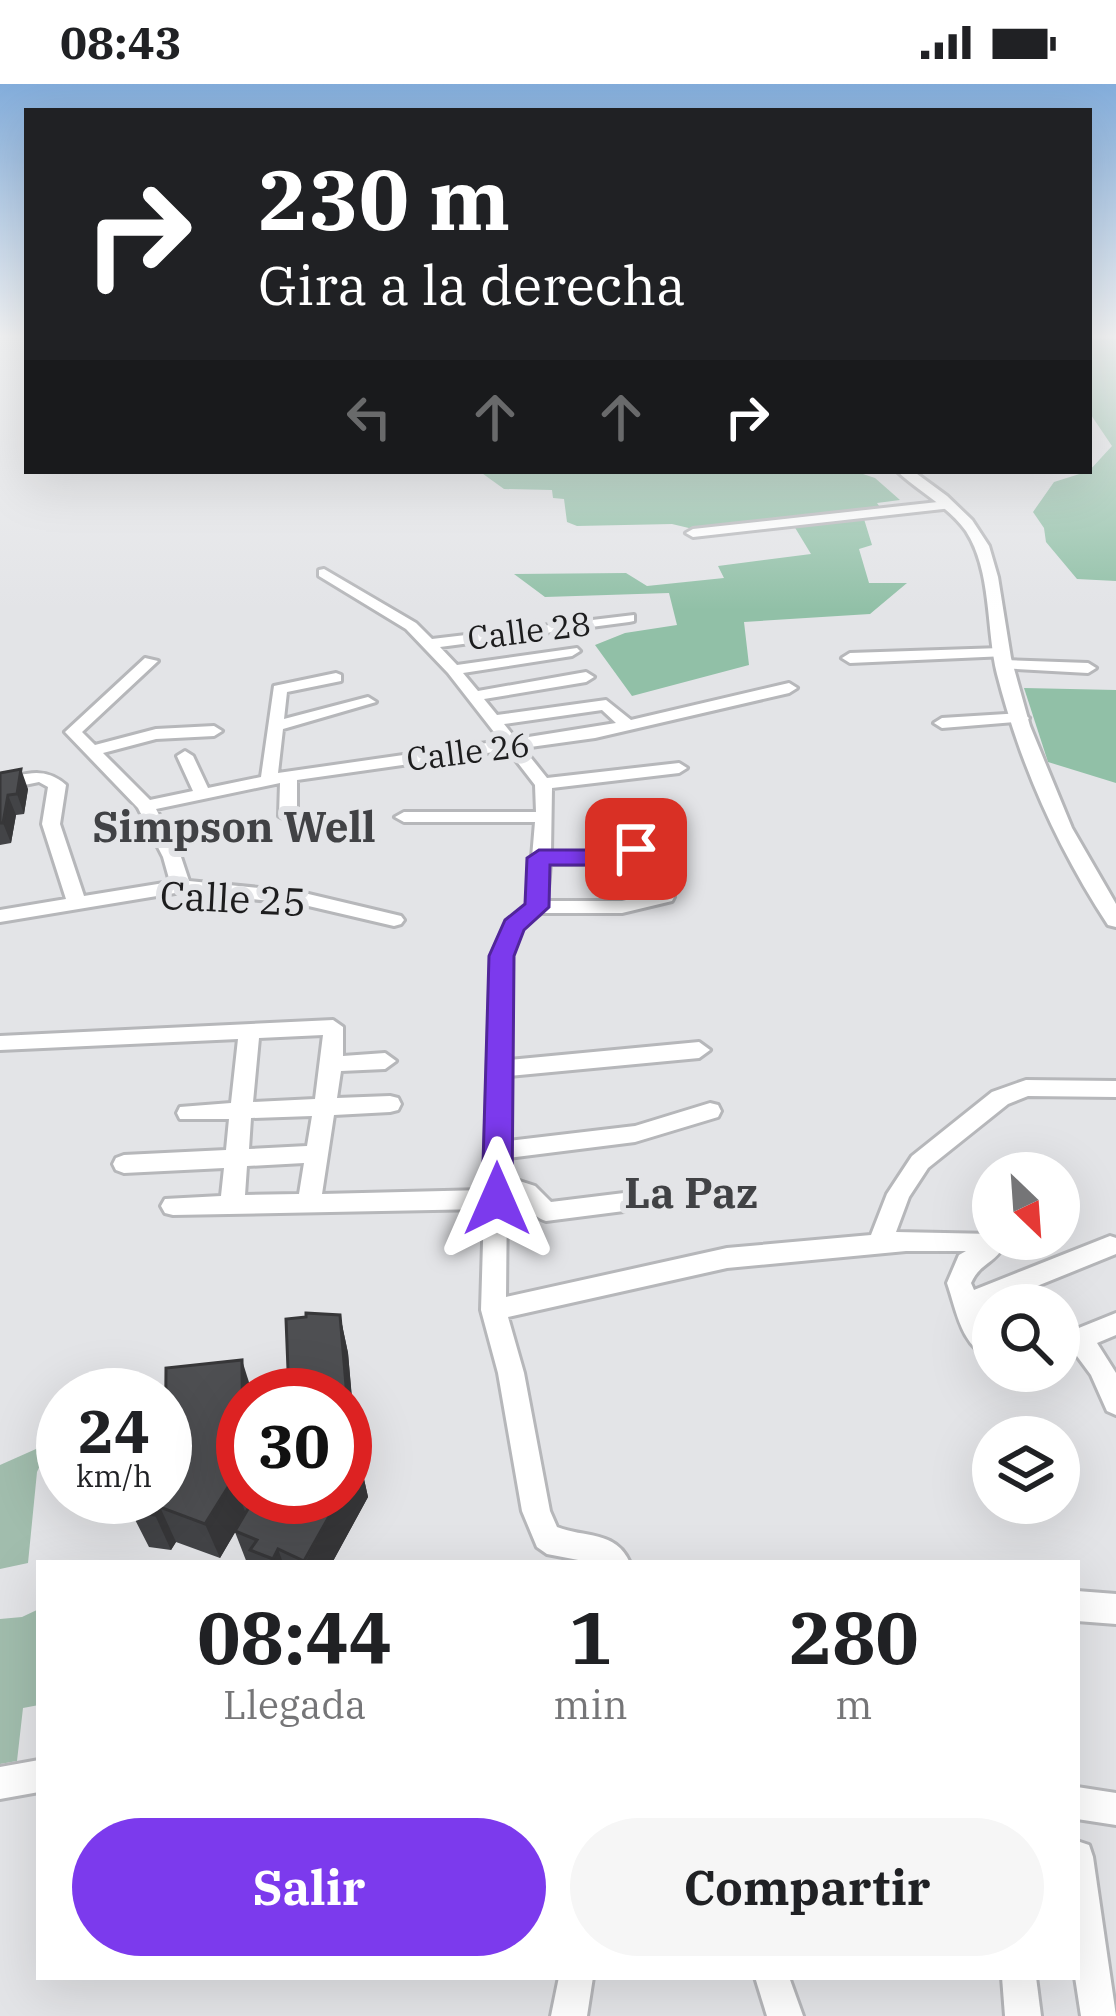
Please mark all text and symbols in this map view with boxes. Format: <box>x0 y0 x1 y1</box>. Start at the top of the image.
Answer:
text: 08:43 <box>60 13 182 71</box>
text: 230 m <box>258 144 510 253</box>
icon: right <box>60 156 216 312</box>
text: Gira a la derecha <box>258 250 686 320</box>
icon: left <box>336 384 402 450</box>
icon: ahead <box>462 384 528 450</box>
icon: ahead <box>588 384 654 450</box>
icon: right <box>714 384 780 450</box>
street label: Calle 28 <box>465 601 593 659</box>
street label: Calle 26 <box>404 722 532 780</box>
pin <box>585 798 687 900</box>
district label: Simpson Well <box>92 799 376 854</box>
icon: arrive <box>603 816 669 882</box>
street label: Calle 25 <box>159 869 307 927</box>
position arrow <box>434 1136 560 1262</box>
north arrow <box>972 1152 1080 1260</box>
map controls <box>972 1152 1080 1524</box>
district label: La Paz <box>624 1165 758 1220</box>
button: search <box>972 1284 1080 1392</box>
speed limit sign: 30 <box>216 1368 372 1524</box>
text: 24 <box>78 1391 150 1470</box>
button: layers <box>972 1416 1080 1524</box>
text: km/h <box>76 1456 152 1495</box>
text: 08:44 <box>197 1590 392 1684</box>
text: 1 <box>569 1590 612 1684</box>
text: 280 <box>789 1590 919 1684</box>
text: Llegada <box>223 1679 366 1730</box>
text: min <box>553 1679 628 1730</box>
text: m <box>835 1679 872 1730</box>
button: Salir <box>72 1818 546 1956</box>
button: Compartir <box>570 1818 1044 1956</box>

